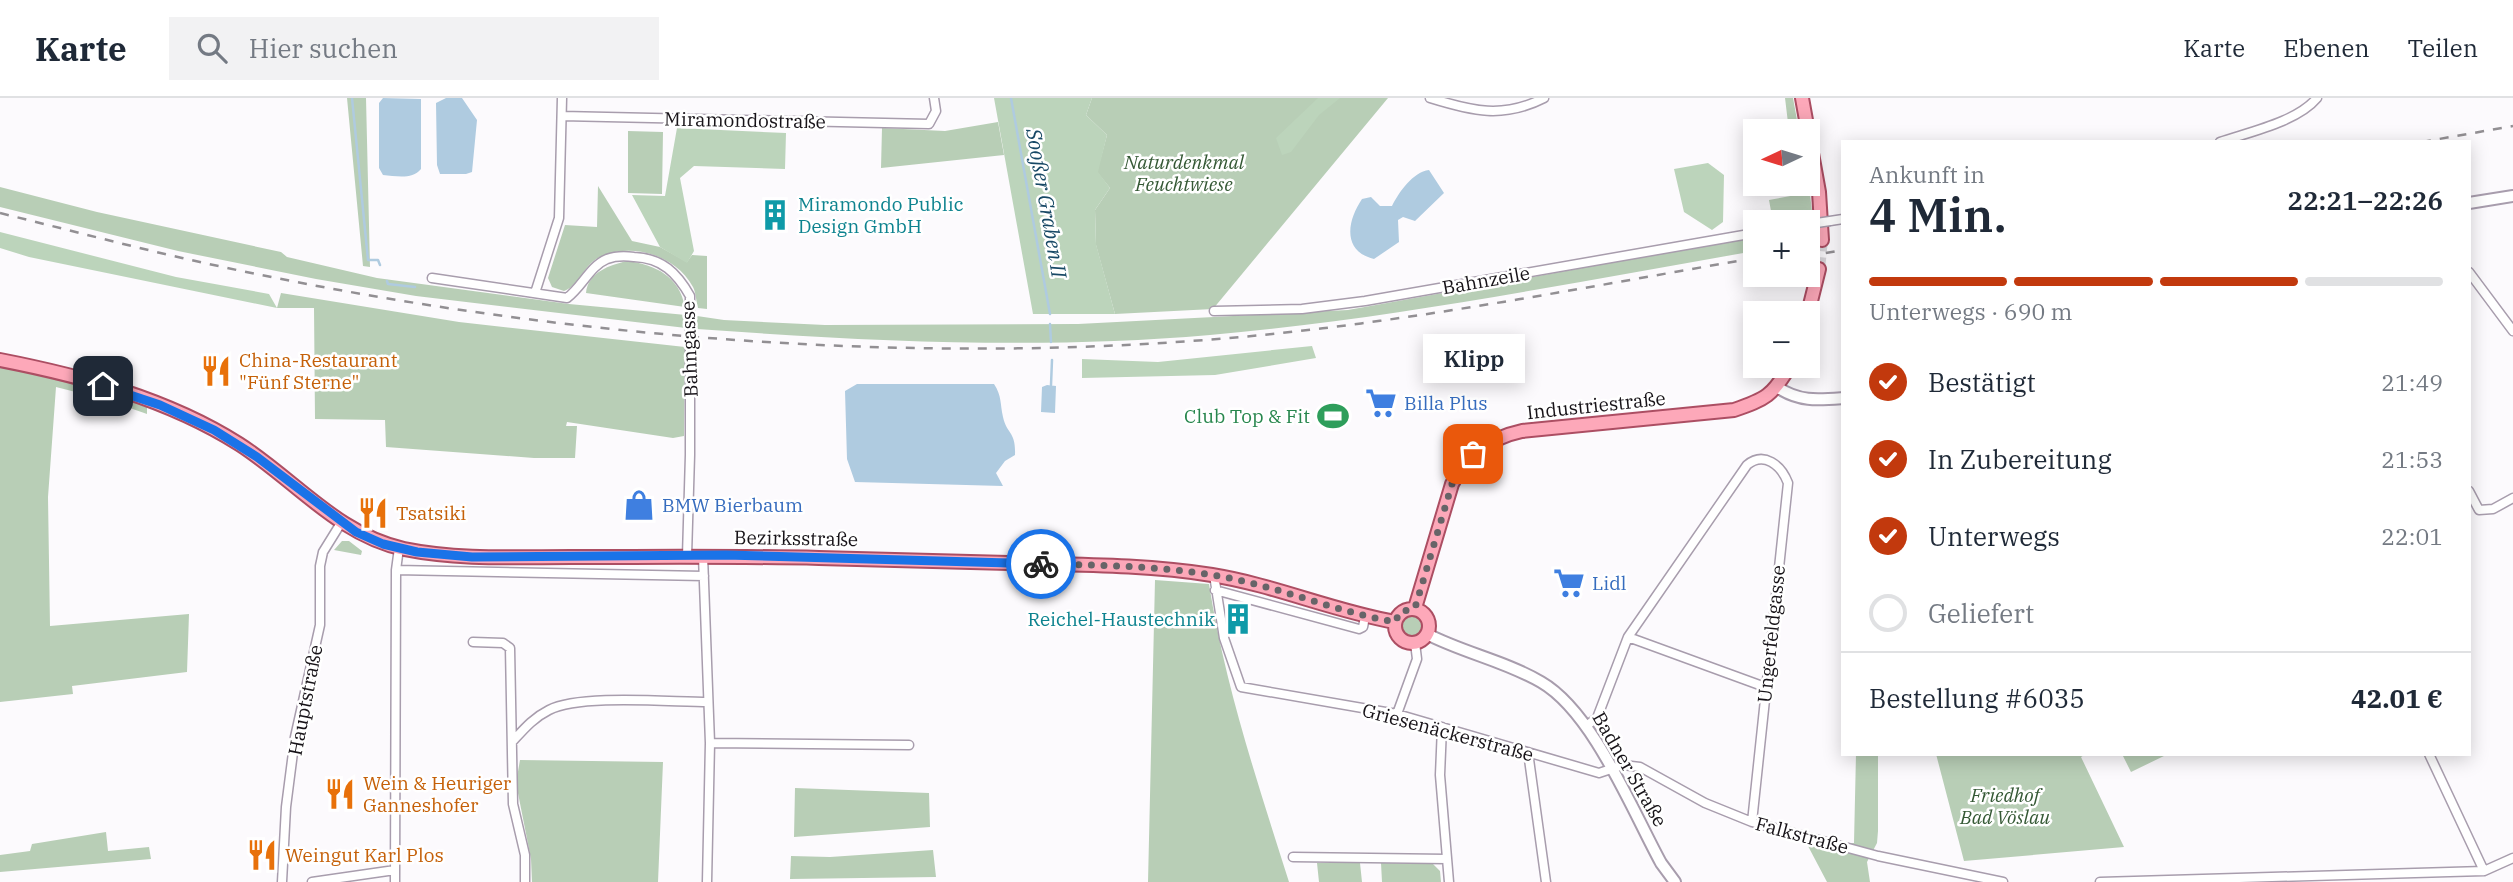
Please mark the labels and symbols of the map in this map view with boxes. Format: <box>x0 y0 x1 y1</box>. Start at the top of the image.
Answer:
street label: Miramondostraße <box>664 107 826 133</box>
north arrow <box>1743 119 1820 196</box>
water label: Sooßer Graben II <box>1020 125 1074 281</box>
park label: Naturdenkmal Feuchtwiese <box>1123 150 1245 196</box>
place label: Miramondo Public Design GmbH <box>798 192 964 238</box>
building icon: Miramondo Public Design GmbH <box>758 198 792 232</box>
street label: Bahnzeile <box>1440 260 1532 300</box>
street label: Bahngasse <box>675 300 703 398</box>
callout: Klipp <box>1422 335 1524 384</box>
place label: China-Restaurant "Fünf Sterne" <box>239 348 398 394</box>
restaurant icon: China-Restaurant "Fünf Sterne" <box>199 354 233 388</box>
pin <box>73 356 133 416</box>
supermarket icon: Billa Plus <box>1364 386 1398 420</box>
street label: Industriestraße <box>1525 386 1667 424</box>
place label: Billa Plus <box>1404 391 1488 415</box>
sports icon: Club Top & Fit <box>1316 399 1350 433</box>
place label: Club Top & Fit <box>1184 404 1310 428</box>
pin <box>1443 424 1503 484</box>
shop icon: BMW Bierbaum <box>622 488 656 522</box>
place label: BMW Bierbaum <box>662 493 803 517</box>
restaurant icon: Tsatsiki <box>356 496 390 530</box>
place label: Tsatsiki <box>396 501 466 525</box>
street label: Bezirksstraße <box>734 525 858 551</box>
courier <box>1006 529 1076 599</box>
street label: Ungerfeldgasse <box>1752 564 1790 704</box>
supermarket icon: Lidl <box>1552 566 1586 600</box>
place label: Lidl <box>1592 571 1627 595</box>
building icon: Reichel-Haustechnik <box>1221 602 1255 636</box>
place label: Reichel-Haustechnik <box>1027 607 1215 631</box>
street label: Hauptstraße <box>283 643 327 757</box>
street label: Griesenäckerstraße <box>1360 698 1536 766</box>
street label: Badner Straße <box>1587 707 1673 831</box>
place label: Wein & Heuriger Ganneshofer <box>363 771 512 817</box>
restaurant icon: Wein & Heuriger Ganneshofer <box>323 777 357 811</box>
park label: Friedhof Bad Vöslau <box>1959 783 2050 829</box>
street label: Falkstraße <box>1753 811 1851 859</box>
restaurant icon: Weingut Karl Plos <box>245 838 279 872</box>
place label: Weingut Karl Plos <box>285 843 444 867</box>

